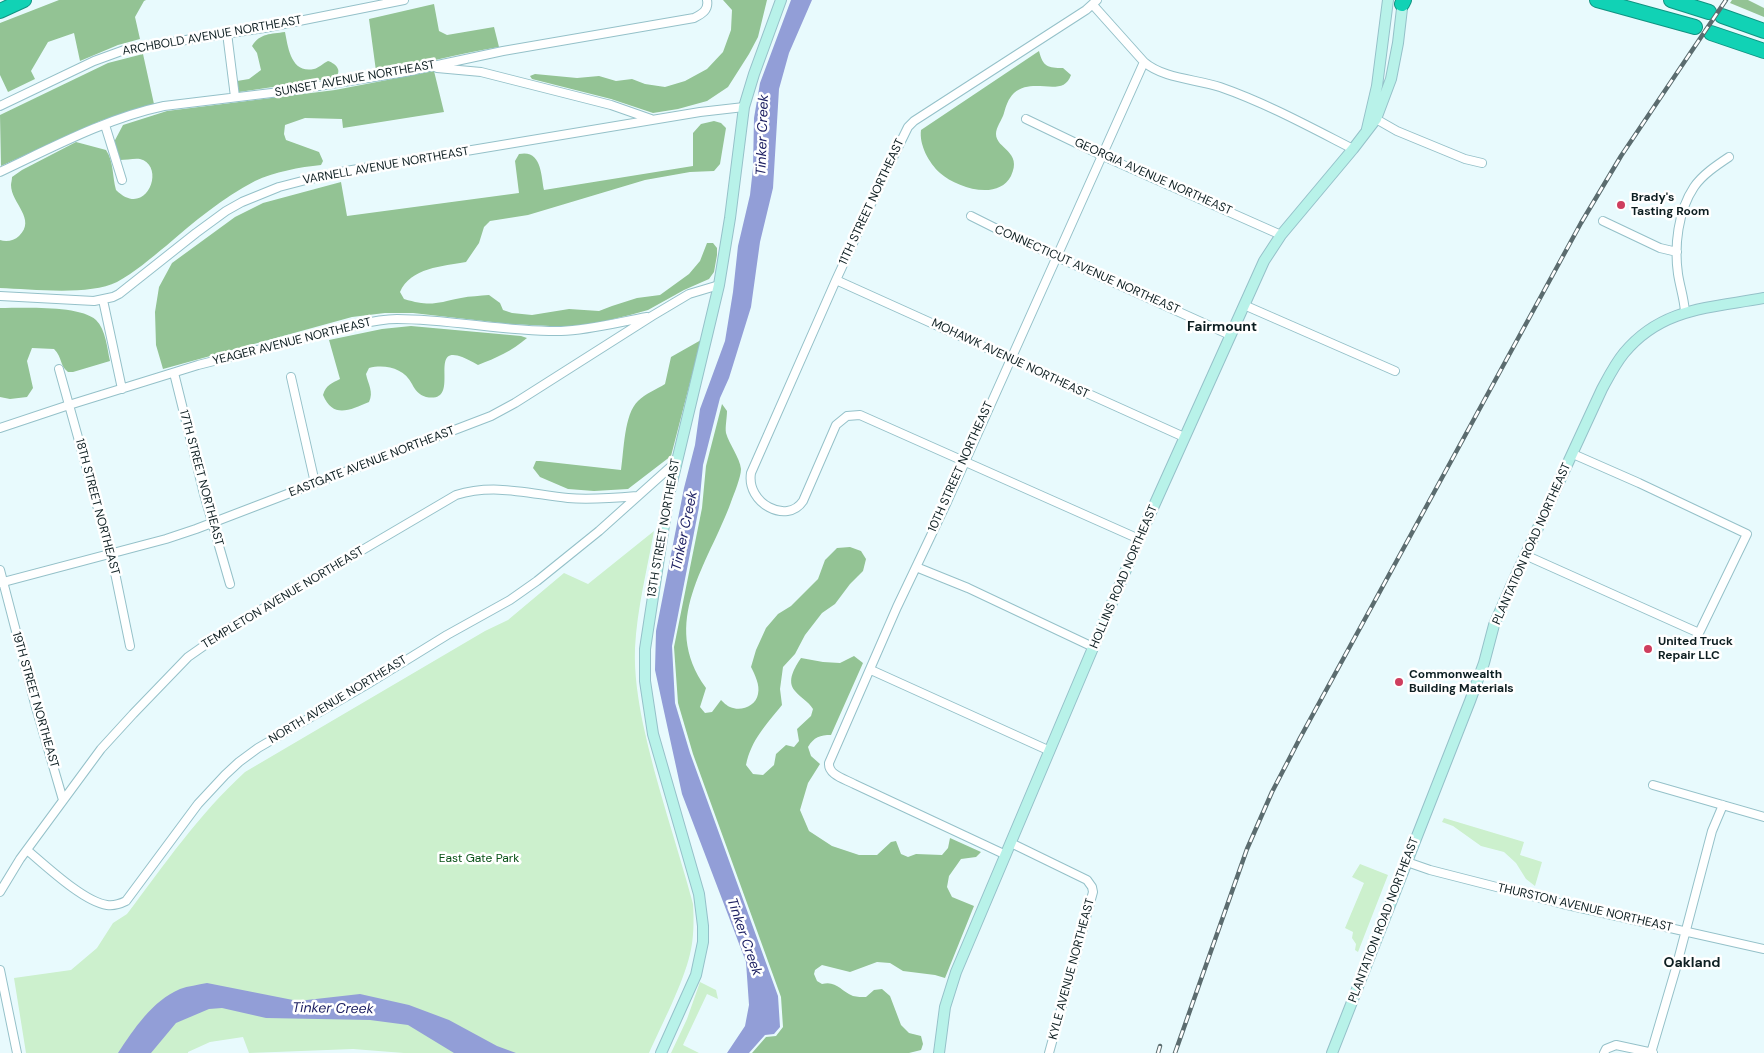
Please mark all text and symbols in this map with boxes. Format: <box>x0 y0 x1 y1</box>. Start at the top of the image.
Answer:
street label: ARCHBOLD AVENUE NORTHEAST <box>121 13 303 59</box>
street label: SUNSET AVENUE NORTHEAST <box>274 58 436 100</box>
water label: Tinker Creek <box>753 94 773 176</box>
street label: GEORGIA AVENUE NORTHEAST <box>1072 136 1234 218</box>
street label: 11TH STREET NORTHEAST <box>836 137 908 267</box>
street label: VARNELL AVENUE NORTHEAST <box>302 144 470 188</box>
place label: Brady's Tasting Room <box>1631 191 1709 219</box>
marker: Brady's Tasting Room <box>1615 199 1627 211</box>
street label: CONNECTICUT AVENUE NORTHEAST <box>992 223 1182 317</box>
street label: YEAGER AVENUE NORTHEAST <box>211 315 373 369</box>
street label: MOHAWK AVENUE NORTHEAST <box>929 316 1091 402</box>
district label: Fairmount <box>1187 319 1257 335</box>
street label: 10TH STREET NORTHEAST <box>926 399 996 535</box>
street label: 17TH STREET NORTHEAST <box>176 408 226 548</box>
street label: EASTGATE AVENUE NORTHEAST <box>287 424 457 500</box>
street label: 18TH STREET NORTHEAST <box>72 437 122 577</box>
street label: 13TH STREET NORTHEAST <box>645 458 683 598</box>
street label: PLANTATION ROAD NORTHEAST <box>1490 461 1574 627</box>
water label: Tinker Creek <box>668 489 702 573</box>
street label: HOLLINS ROAD NORTHEAST <box>1087 503 1161 651</box>
street label: TEMPLETON AVENUE NORTHEAST <box>199 544 367 652</box>
street label: 19TH STREET NORTHEAST <box>9 630 61 770</box>
place label: United Truck Repair LLC <box>1658 635 1733 663</box>
marker: United Truck Repair LLC <box>1642 643 1654 655</box>
street label: NORTH AVENUE NORTHEAST <box>266 653 410 747</box>
place label: Commonwealth Building Materials <box>1409 668 1514 696</box>
marker: Commonwealth Building Materials <box>1393 676 1405 688</box>
street label: PLANTATION ROAD NORTHEAST <box>1346 835 1422 1005</box>
park label: East Gate Park <box>439 852 519 866</box>
street label: THURSTON AVENUE NORTHEAST <box>1496 881 1674 935</box>
water label: Tinker Creek <box>723 896 765 978</box>
street label: KYLE AVENUE NORTHEAST <box>1046 897 1098 1041</box>
district label: Oakland <box>1663 955 1721 971</box>
water label: Tinker Creek <box>292 1000 374 1018</box>

